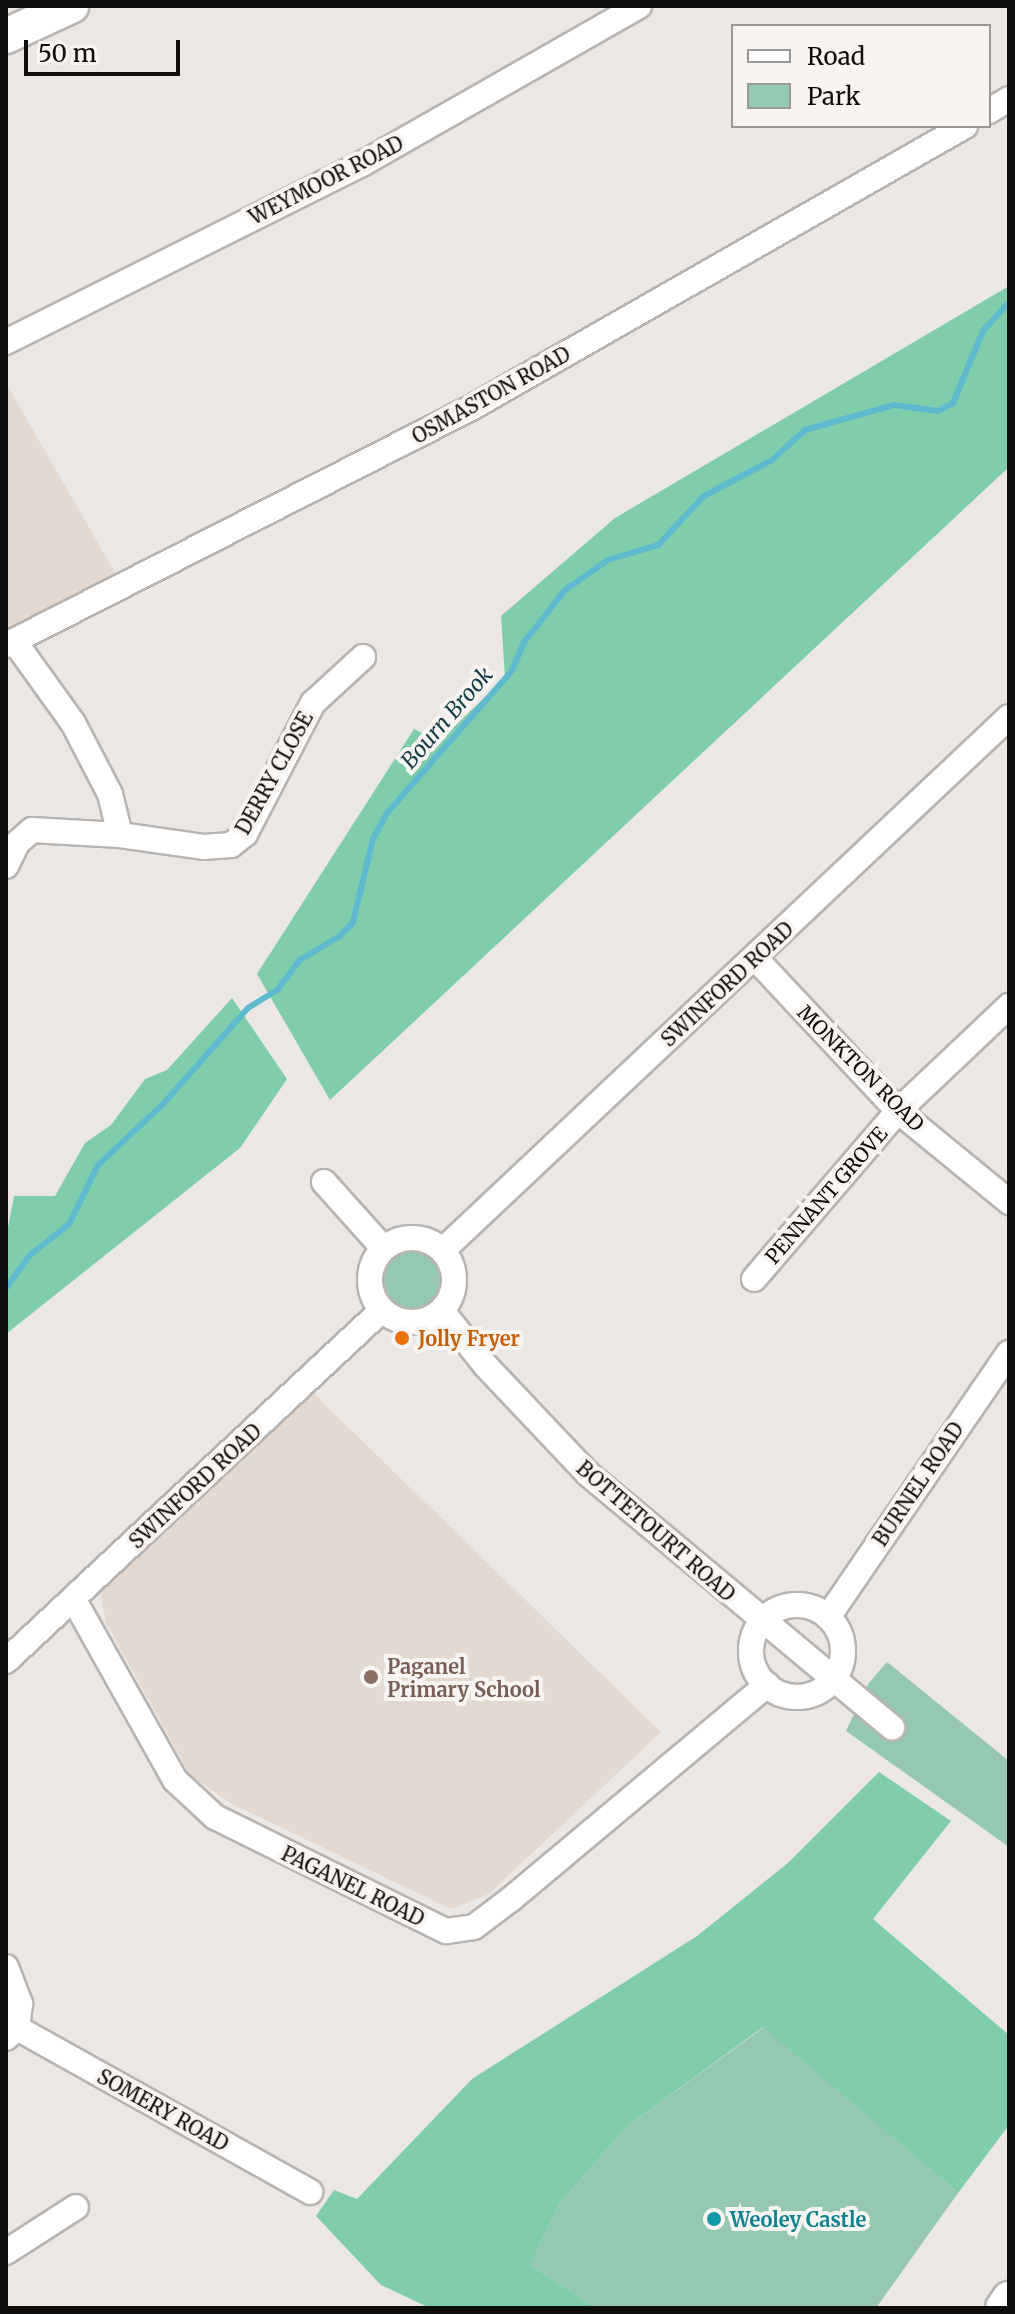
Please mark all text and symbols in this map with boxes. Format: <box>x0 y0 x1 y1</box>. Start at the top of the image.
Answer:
scale bar <box>28 24 184 74</box>
legend <box>731 24 991 128</box>
text: 50 m <box>38 38 97 69</box>
text: Road <box>807 41 865 72</box>
text: Park <box>807 81 860 112</box>
street label: WEYMOOR ROAD <box>245 131 407 229</box>
street label: OSMASTON ROAD <box>408 342 574 448</box>
water label: Bourn Brook <box>396 662 498 774</box>
street label: DERRY CLOSE <box>230 708 318 838</box>
street label: SWINFORD ROAD <box>656 917 798 1051</box>
street label: MONKTON ROAD <box>793 1000 929 1136</box>
street label: PENNANT GROVE <box>760 1122 892 1268</box>
place label: Jolly Fryer <box>418 1326 520 1350</box>
marker: Jolly Fryer <box>393 1329 411 1347</box>
street label: BURNEL ROAD <box>868 1418 968 1550</box>
street label: SWINFORD ROAD <box>124 1419 266 1553</box>
street label: BOTTETOURT ROAD <box>572 1456 740 1606</box>
place label: Paganel Primary School <box>387 1654 540 1701</box>
marker: Paganel Primary School <box>362 1668 380 1686</box>
street label: PAGANEL ROAD <box>278 1841 428 1931</box>
street label: SOMERY ROAD <box>93 2064 233 2156</box>
place label: Weoley Castle <box>730 2207 866 2231</box>
marker: Weoley Castle <box>705 2210 723 2228</box>

